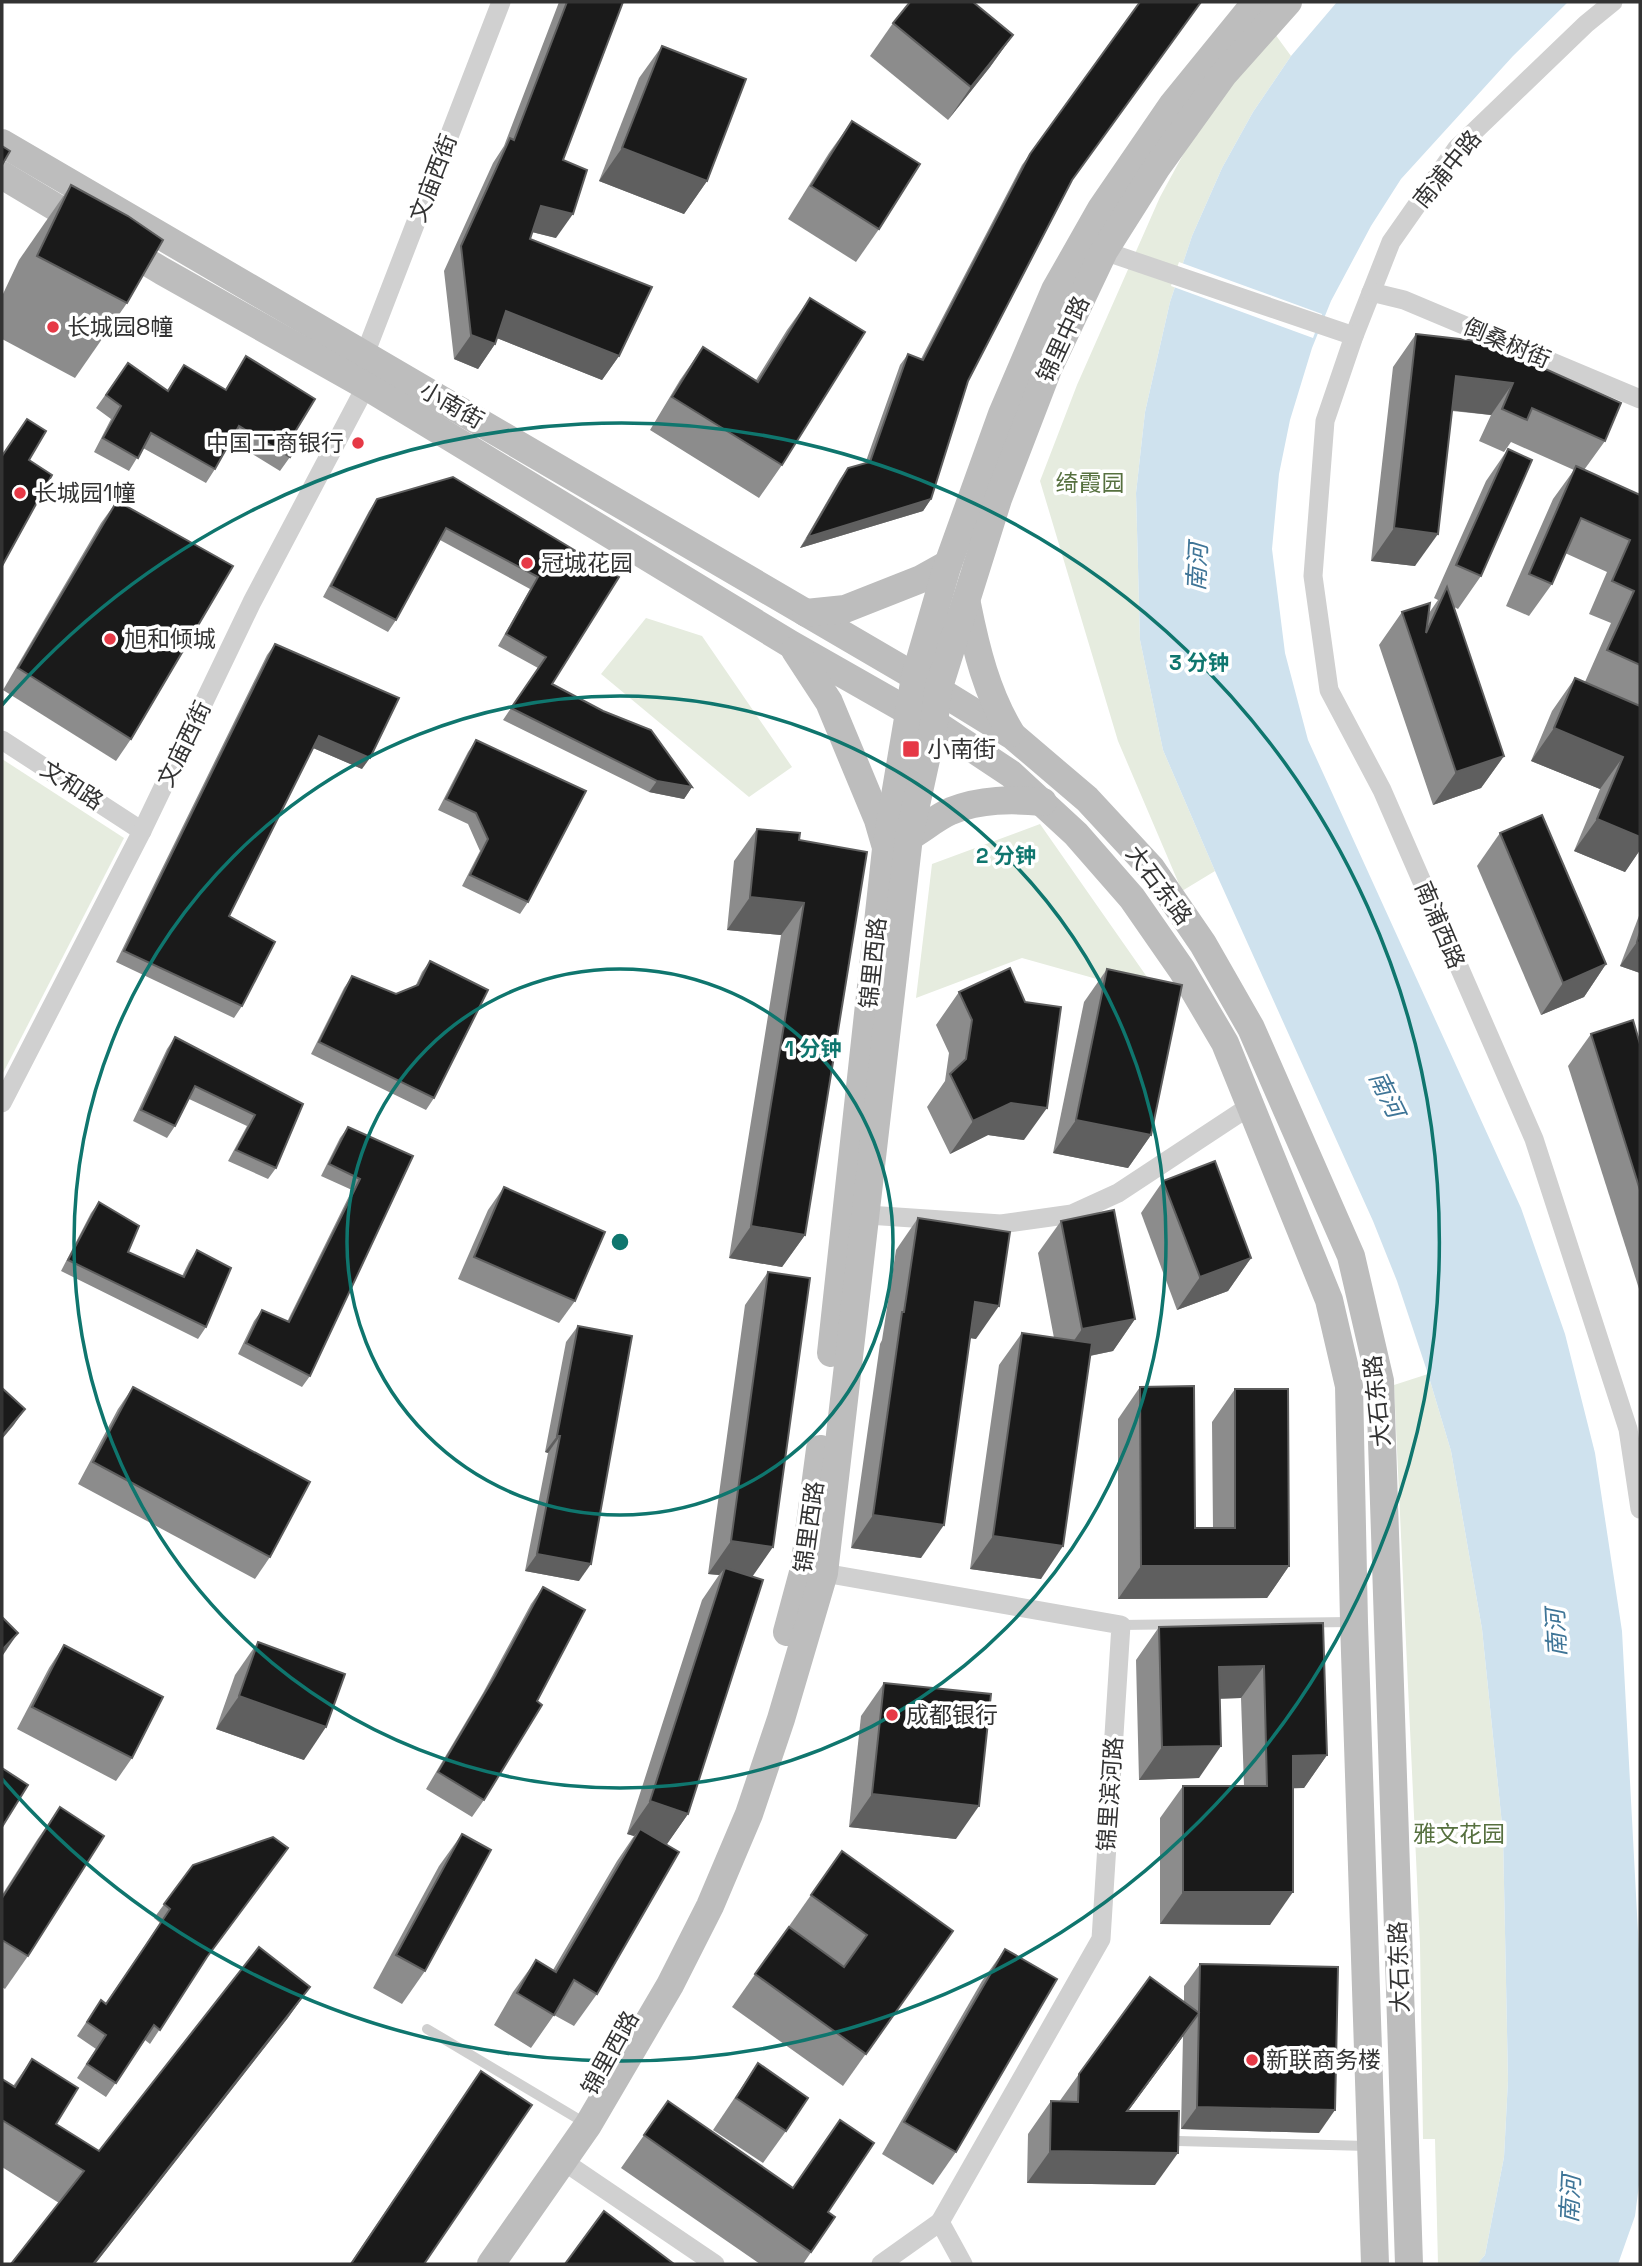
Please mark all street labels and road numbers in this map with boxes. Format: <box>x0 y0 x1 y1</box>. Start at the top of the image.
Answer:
street label: 南浦中路 <box>1406 124 1488 214</box>
street label: 文庙西街 <box>403 130 463 226</box>
street label: 锦里中路 <box>1030 291 1096 387</box>
street label: 倒桑树街 <box>1459 311 1555 375</box>
street label: 小南街 <box>415 375 489 435</box>
street label: 文庙西街 <box>150 696 218 792</box>
street label: 文和路 <box>35 754 109 816</box>
street label: 大石东路 <box>1119 839 1199 931</box>
street label: 南浦西路 <box>1408 877 1472 973</box>
street label: 锦里西路 <box>853 916 893 1010</box>
street label: 大石东路 <box>1357 1354 1397 1448</box>
street label: 锦里西路 <box>788 1479 830 1575</box>
street label: 锦里滨河路 <box>1091 1736 1129 1852</box>
street label: 大石东路 <box>1382 1921 1416 2013</box>
street label: 锦里西路 <box>575 2005 645 2101</box>

